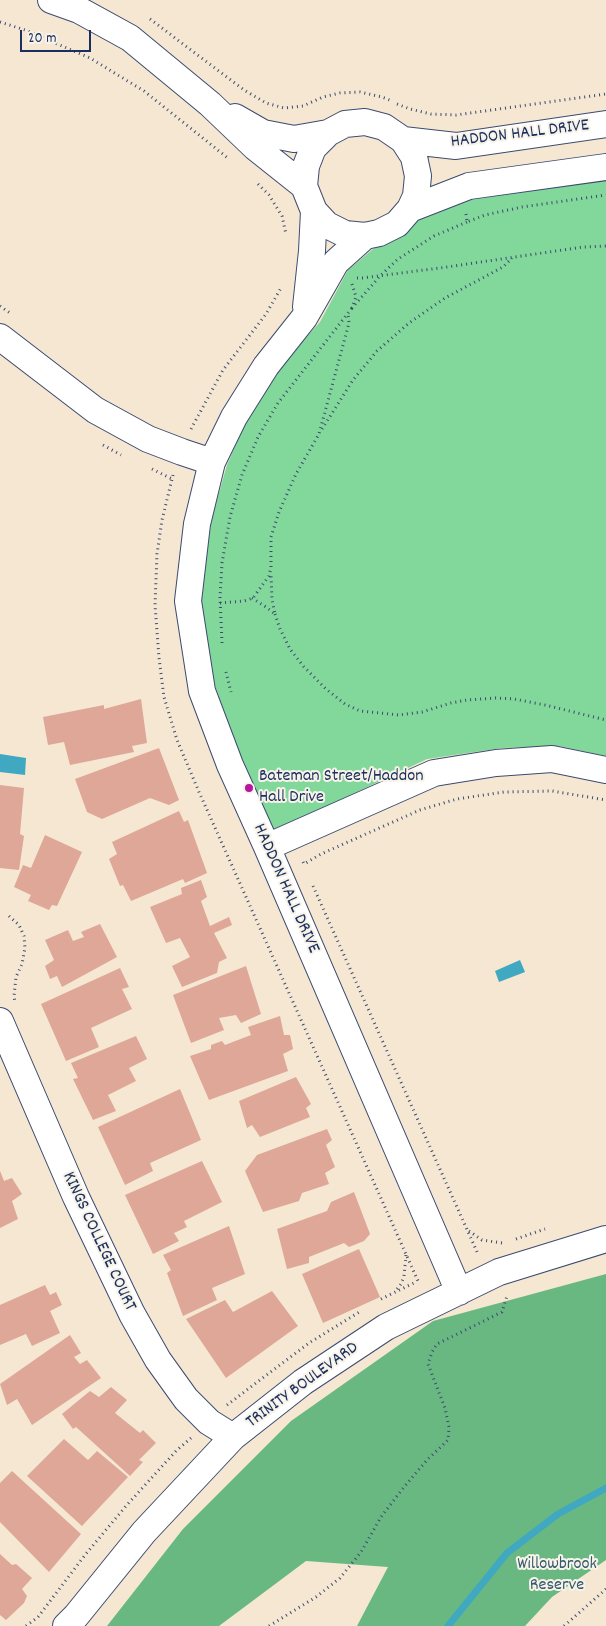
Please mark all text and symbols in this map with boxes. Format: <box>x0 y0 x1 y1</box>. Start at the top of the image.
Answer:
scale bar <box>22 20 94 52</box>
text: 20 m <box>28 28 56 50</box>
street label: HADDON HALL DRIVE <box>450 116 590 154</box>
place label: Bateman Street/Haddon Hall Drive <box>259 767 424 810</box>
marker: Bateman Street/Haddon Hall Drive <box>243 782 255 794</box>
street label: HADDON HALL DRIVE <box>247 821 323 957</box>
street label: KINGS COLLEGE COURT <box>56 1169 140 1315</box>
street label: TRINITY BOULEVARD <box>243 1338 363 1434</box>
park label: Willowbrook Reserve <box>517 1555 597 1598</box>

